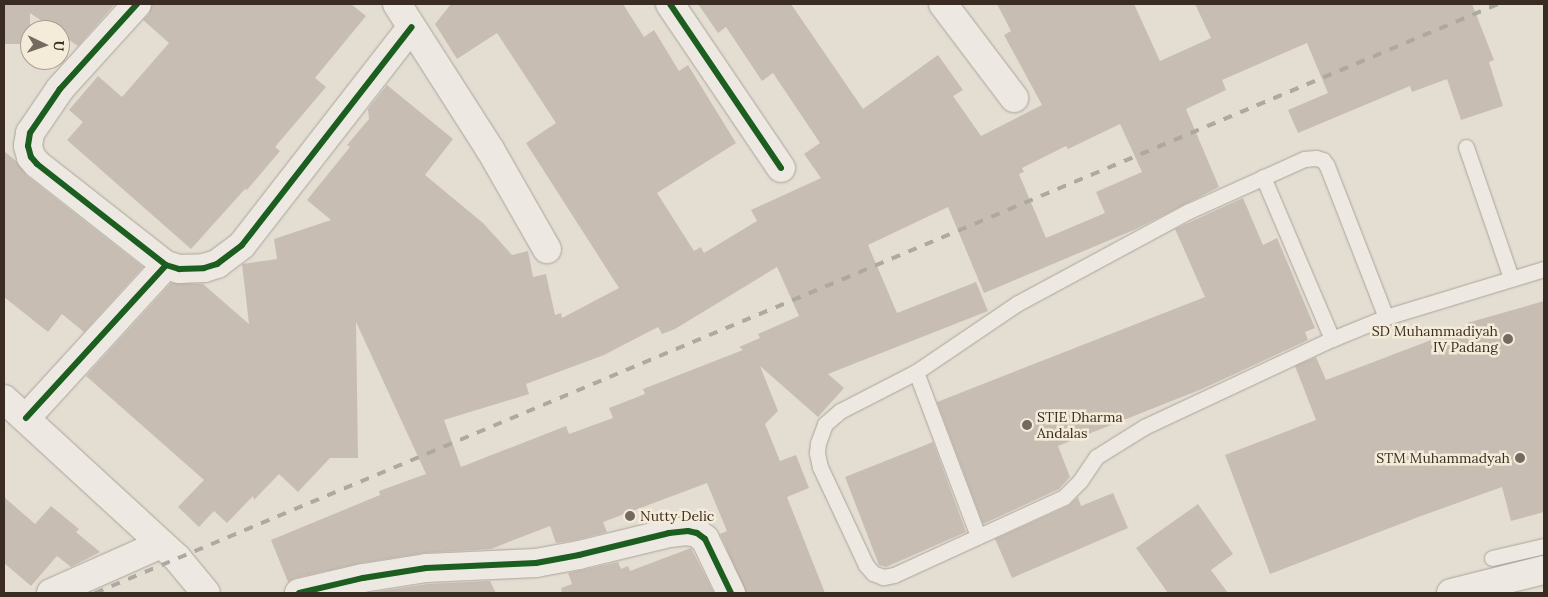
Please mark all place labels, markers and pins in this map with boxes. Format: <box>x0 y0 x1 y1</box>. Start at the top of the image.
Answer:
place label: SD Muhammadiyah IV Padang <box>1372 323 1498 356</box>
marker: SD Muhammadiyah IV Padang <box>1502 333 1514 345</box>
place label: STIE Dharma Andalas <box>1037 409 1123 442</box>
marker: STIE Dharma Andalas <box>1021 419 1033 431</box>
place label: STM Muhammadyah <box>1376 450 1510 466</box>
marker: STM Muhammadyah <box>1514 452 1526 464</box>
place label: Nutty Delic <box>640 508 714 524</box>
marker: Nutty Delic <box>624 510 636 522</box>

